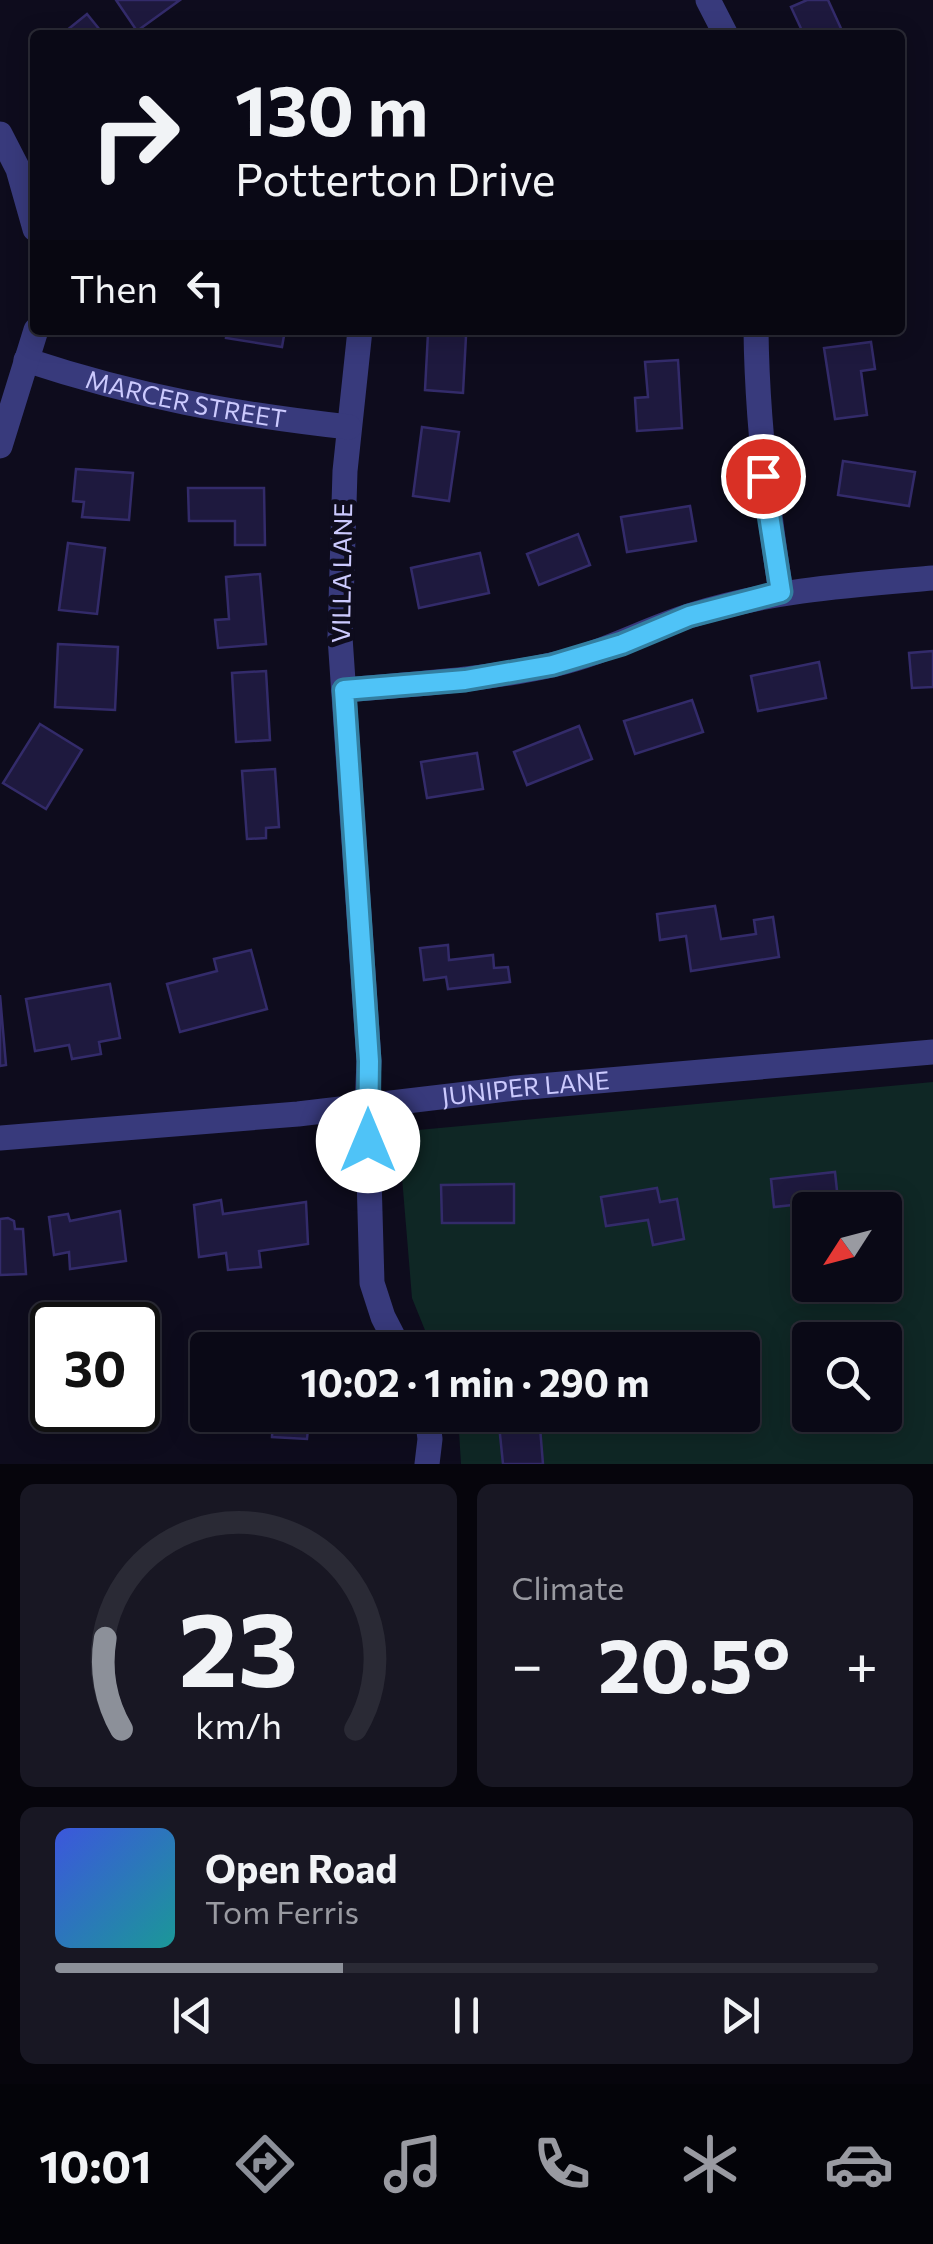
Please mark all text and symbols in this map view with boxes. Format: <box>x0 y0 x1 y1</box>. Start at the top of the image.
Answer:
text: 130 m <box>235 65 428 150</box>
icon: right <box>70 70 200 200</box>
text: Potterton Drive <box>235 150 555 205</box>
icon: left <box>178 260 233 315</box>
text: Then <box>70 264 158 311</box>
street label: MARCER STREET <box>83 363 288 433</box>
pin <box>721 434 806 519</box>
icon: arrive <box>736 449 791 504</box>
street label: VILLA LANE <box>325 503 357 643</box>
street label: JUNIPER LANE <box>440 1064 611 1111</box>
position arrow <box>316 1089 420 1193</box>
north arrow <box>792 1192 902 1302</box>
map controls <box>792 1192 902 1432</box>
speed limit sign: 30 <box>30 1302 160 1432</box>
button: search <box>792 1322 902 1432</box>
text: 10:02 · 1 min · 290 m <box>301 1358 649 1405</box>
text: Climate <box>512 1567 624 1607</box>
text: 23 <box>178 1581 298 1708</box>
text: 20.5° <box>598 1617 790 1708</box>
text: − <box>512 1629 543 1696</box>
text: + <box>846 1629 878 1696</box>
text: km/h <box>195 1703 282 1746</box>
text: Open Road <box>205 1844 398 1891</box>
text: Tom Ferris <box>205 1891 359 1931</box>
icon: previous <box>165 1988 220 2043</box>
icon: pause <box>439 1988 494 2043</box>
icon: next <box>713 1988 768 2043</box>
icon: directions <box>230 2129 300 2199</box>
icon: music <box>378 2129 448 2199</box>
icon: phone <box>527 2129 597 2199</box>
icon: climate <box>675 2129 745 2199</box>
icon: car <box>824 2129 894 2199</box>
text: 10:01 <box>39 2137 152 2192</box>

